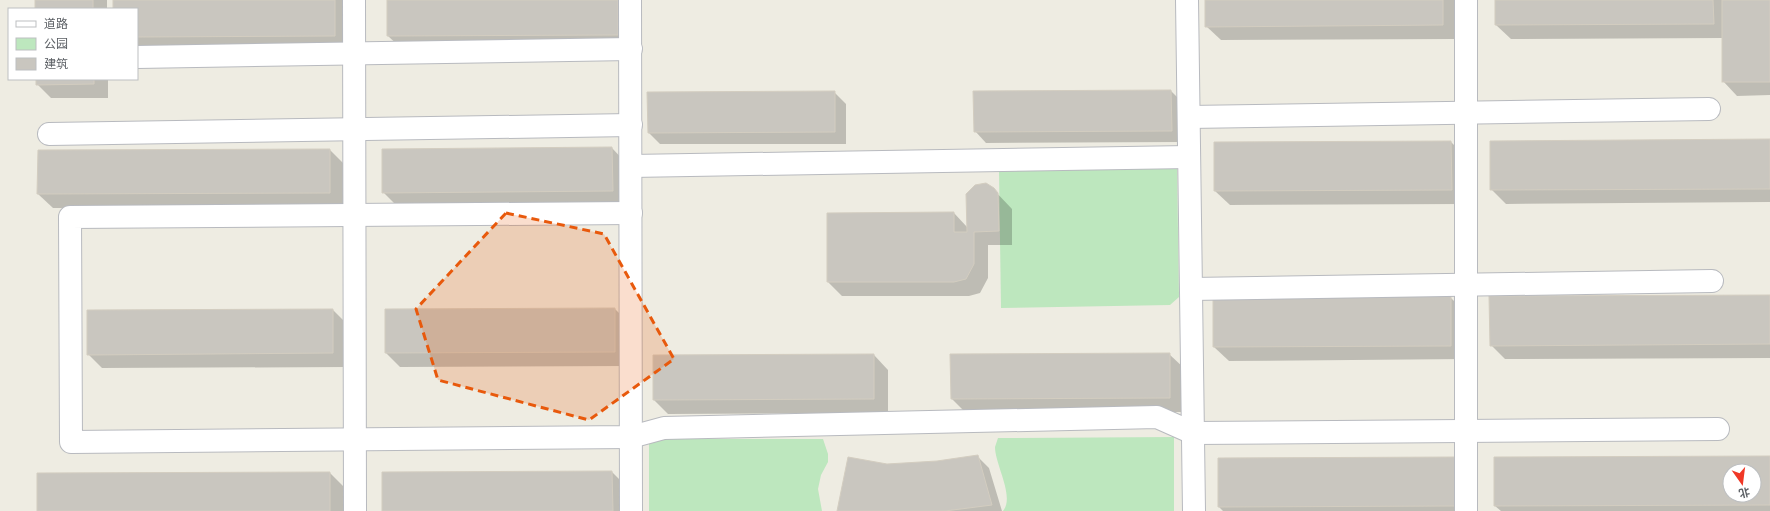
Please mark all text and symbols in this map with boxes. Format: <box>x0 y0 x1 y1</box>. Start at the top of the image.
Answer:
legend <box>8 8 138 80</box>
text: 道路 <box>44 16 68 32</box>
text: 公园 <box>44 36 68 52</box>
text: 建筑 <box>44 56 68 72</box>
north arrow <box>1722 463 1762 503</box>
text: 北 <box>1737 485 1751 501</box>

